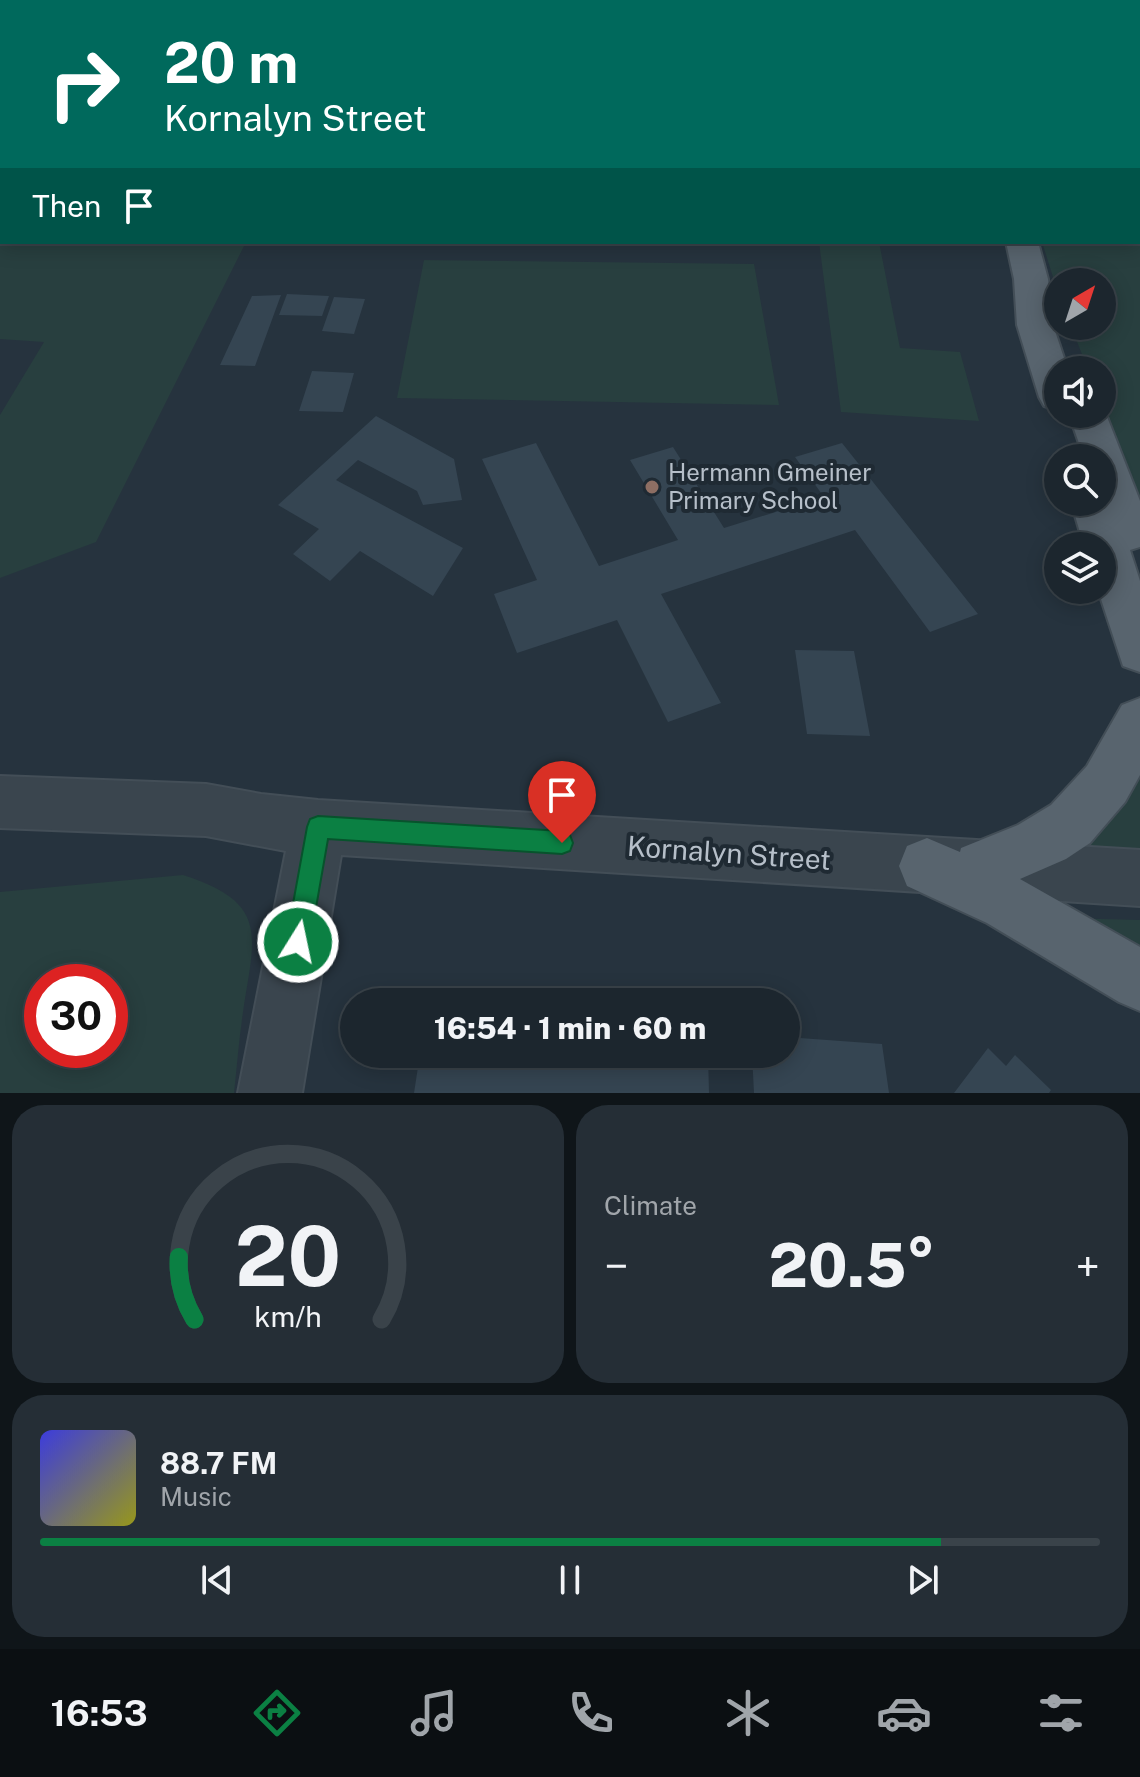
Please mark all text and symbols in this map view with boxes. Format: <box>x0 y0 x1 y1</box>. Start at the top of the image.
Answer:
text: 20 m <box>164 30 298 96</box>
icon: right <box>32 32 136 136</box>
text: Kornalyn Street <box>164 97 427 139</box>
icon: arrive <box>117 184 161 228</box>
text: Then <box>32 188 101 224</box>
north arrow <box>1044 268 1116 340</box>
map controls <box>1044 268 1116 604</box>
button: sound <box>1044 356 1116 428</box>
button: search <box>1044 444 1116 516</box>
place label: Hermann Gmeiner Primary School <box>668 458 872 514</box>
marker: Hermann Gmeiner Primary School <box>643 478 661 496</box>
button: layers <box>1044 532 1116 604</box>
pin <box>528 761 596 843</box>
icon: arrive <box>540 773 584 817</box>
street label: Kornalyn Street <box>626 829 832 876</box>
position arrow <box>256 900 340 984</box>
speed limit sign: 30 <box>24 964 128 1068</box>
text: 16:54 · 1 min · 60 m <box>434 1010 706 1046</box>
text: Climate <box>604 1190 697 1221</box>
text: 20 <box>235 1207 341 1305</box>
text: 20.5° <box>769 1230 935 1301</box>
text: − <box>604 1240 628 1292</box>
text: + <box>1076 1240 1100 1292</box>
text: km/h <box>254 1300 322 1333</box>
text: 88.7 FM <box>160 1445 277 1481</box>
text: Music <box>160 1481 232 1512</box>
icon: previous <box>195 1558 239 1602</box>
icon: pause <box>548 1558 592 1602</box>
icon: next <box>901 1558 945 1602</box>
icon: directions <box>249 1685 305 1741</box>
icon: music <box>406 1685 462 1741</box>
icon: phone <box>563 1685 619 1741</box>
icon: climate <box>720 1685 776 1741</box>
icon: car <box>876 1685 932 1741</box>
icon: filters <box>1033 1685 1089 1741</box>
text: 16:53 <box>50 1692 148 1734</box>

